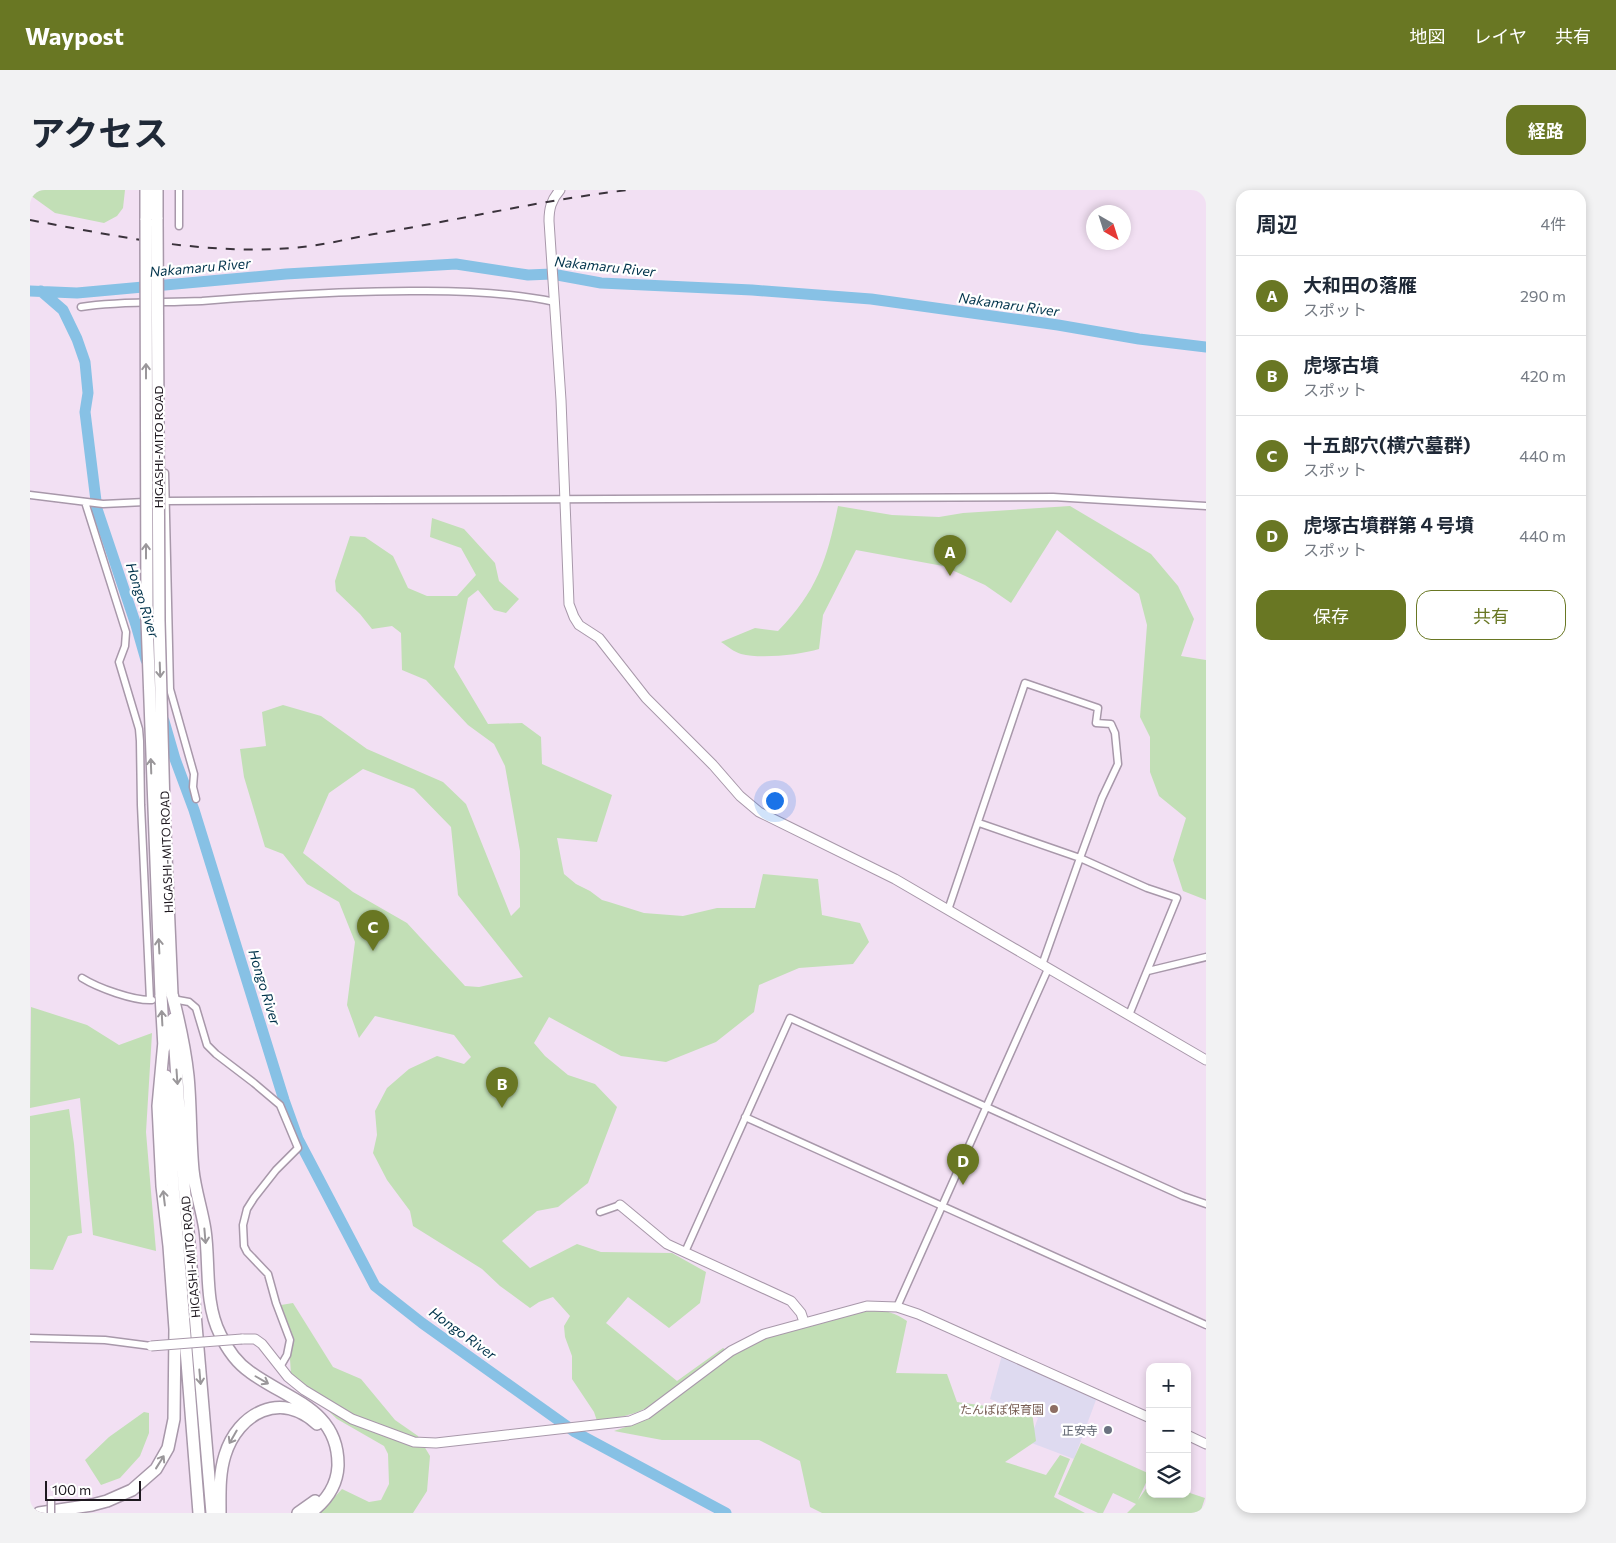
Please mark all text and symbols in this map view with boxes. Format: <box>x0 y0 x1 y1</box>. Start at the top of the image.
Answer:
text: Waypost <box>25 21 124 50</box>
text: 地図 <box>1410 25 1446 47</box>
text: レイヤ <box>1474 25 1527 47</box>
text: 共有 <box>1555 25 1591 47</box>
button: 経路 <box>1506 105 1586 155</box>
text: アクセス <box>30 110 168 153</box>
north arrow <box>1086 205 1131 250</box>
text: 周辺 <box>1256 211 1298 236</box>
text: 4件 <box>1540 214 1566 233</box>
water label: Nakamaru River <box>554 252 657 280</box>
water label: Nakamaru River <box>149 254 252 280</box>
text: 大和田の落雁 <box>1303 273 1417 296</box>
text: A <box>1266 286 1278 305</box>
text: 290 m <box>1520 286 1566 305</box>
water label: Nakamaru River <box>958 289 1061 320</box>
text: スポット <box>1303 300 1367 319</box>
text: 虎塚古墳 <box>1303 353 1379 376</box>
one-way arrow <box>141 363 151 380</box>
text: B <box>1267 366 1277 385</box>
text: 420 m <box>1520 366 1566 385</box>
text: スポット <box>1303 380 1367 399</box>
street label: HIGASHI-MITO ROAD <box>151 386 165 508</box>
text: 十五郎穴(横穴墓群) <box>1303 433 1471 456</box>
text: C <box>1267 446 1277 465</box>
text: 440 m <box>1519 446 1566 465</box>
text: スポット <box>1303 460 1367 479</box>
text: 虎塚古墳群第４号墳 <box>1303 513 1474 536</box>
text: D <box>1266 526 1278 545</box>
text: 440 m <box>1519 526 1566 545</box>
pin: A <box>934 535 966 576</box>
text: スポット <box>1303 540 1367 559</box>
one-way arrow <box>141 543 151 560</box>
water label: Hongo River <box>123 560 163 640</box>
button: 保存 <box>1256 590 1406 640</box>
button: 共有 <box>1416 590 1566 640</box>
one-way arrow <box>155 662 165 678</box>
one-way arrow <box>146 758 156 774</box>
your location <box>762 788 788 814</box>
street label: HIGASHI-MITO ROAD <box>157 790 175 913</box>
pin: C <box>357 910 389 951</box>
one-way arrow <box>154 938 163 954</box>
water label: Hongo River <box>245 947 285 1027</box>
one-way arrow <box>158 1010 167 1026</box>
pin: B <box>486 1067 518 1108</box>
one-way arrow <box>172 1069 182 1085</box>
pin: D <box>947 1144 979 1185</box>
one-way arrow <box>159 1190 169 1206</box>
street label: HIGASHI-MITO ROAD <box>178 1195 202 1319</box>
one-way arrow <box>201 1228 210 1244</box>
water label: Hongo River <box>426 1303 500 1363</box>
map controls <box>1146 1363 1191 1498</box>
button: + <box>1146 1363 1191 1408</box>
one-way arrow <box>195 1369 205 1385</box>
one-way arrow <box>255 1375 269 1385</box>
place label: たんぽぽ保育園 <box>960 1402 1044 1416</box>
marker: たんぽぽ保育園 <box>1048 1403 1060 1415</box>
button: − <box>1146 1408 1191 1453</box>
place label: 正安寺 <box>1062 1423 1098 1437</box>
marker: 正安寺 <box>1102 1424 1114 1436</box>
one-way arrow <box>228 1429 238 1443</box>
button: layers <box>1146 1453 1191 1498</box>
one-way arrow <box>156 1456 166 1470</box>
scale bar <box>45 1478 141 1501</box>
text: 100 m <box>52 1481 91 1498</box>

